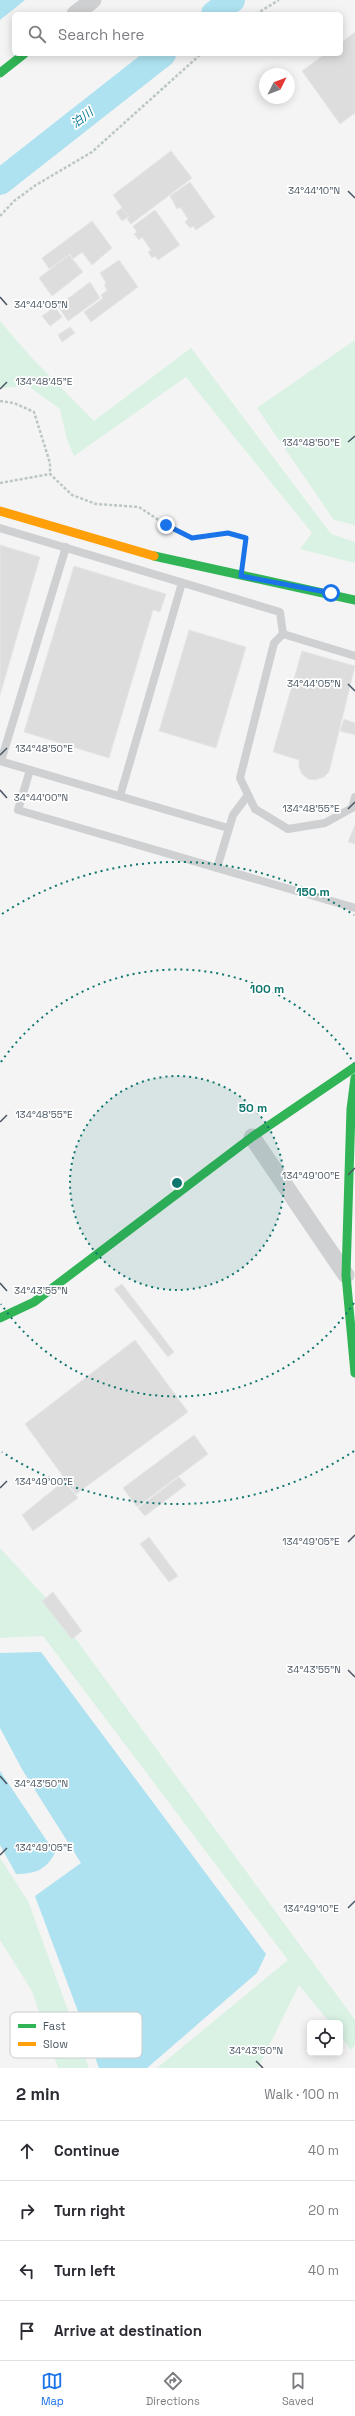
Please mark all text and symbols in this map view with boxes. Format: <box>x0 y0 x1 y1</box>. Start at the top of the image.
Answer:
search box <box>12 12 343 56</box>
icon: search <box>26 23 48 45</box>
text: Search here <box>58 25 144 44</box>
north arrow <box>259 68 295 104</box>
water label: 泊川 <box>68 103 98 132</box>
text: 34°44'10"N <box>288 184 340 197</box>
text: 34°44'05"N <box>14 298 68 311</box>
text: 134°48'45"E <box>16 375 73 388</box>
text: 134°48'50"E <box>282 436 340 449</box>
route end <box>157 516 175 534</box>
route start <box>322 584 340 602</box>
text: 34°44'05"N <box>287 677 341 690</box>
text: 134°48'50"E <box>15 742 73 755</box>
text: 34°44'00"N <box>14 791 68 804</box>
text: 134°48'55"E <box>282 802 340 815</box>
text: 150 m <box>296 884 330 900</box>
text: 100 m <box>250 981 284 997</box>
text: 50 m <box>239 1100 267 1116</box>
text: 134°48'55"E <box>15 1108 73 1121</box>
text: 134°49'00"E <box>282 1169 340 1182</box>
centre of rings <box>170 1176 184 1190</box>
text: 34°43'55"N <box>14 1284 68 1297</box>
text: 134°49'00"E <box>15 1475 73 1488</box>
text: 134°49'05"E <box>282 1535 340 1548</box>
text: 34°43'55"N <box>287 1663 341 1676</box>
text: 34°43'50"N <box>14 1777 68 1790</box>
text: 134°49'05"E <box>15 1841 73 1854</box>
text: 134°49'10"E <box>283 1902 339 1915</box>
legend <box>10 2012 142 2058</box>
text: Fast <box>43 2019 66 2033</box>
map controls <box>307 2020 343 2056</box>
button: locate <box>307 2020 343 2056</box>
text: Slow <box>43 2037 68 2051</box>
text: 34°43'50"N <box>229 2044 283 2057</box>
text: 2 min <box>16 2083 60 2105</box>
text: Walk · 100 m <box>264 2086 339 2103</box>
icon: ahead <box>16 2140 38 2162</box>
text: Continue <box>54 2141 120 2160</box>
text: 40 m <box>308 2142 339 2159</box>
icon: right <box>16 2200 38 2222</box>
text: Turn right <box>54 2201 125 2220</box>
text: 20 m <box>308 2202 339 2219</box>
icon: left <box>16 2260 38 2282</box>
text: Turn left <box>54 2261 116 2280</box>
text: 40 m <box>308 2262 339 2279</box>
icon: arrive <box>16 2320 38 2342</box>
text: Arrive at destination <box>54 2321 202 2340</box>
tab: Map <box>41 2370 64 2408</box>
tab: Directions <box>146 2370 200 2408</box>
tab: Saved <box>282 2370 314 2408</box>

